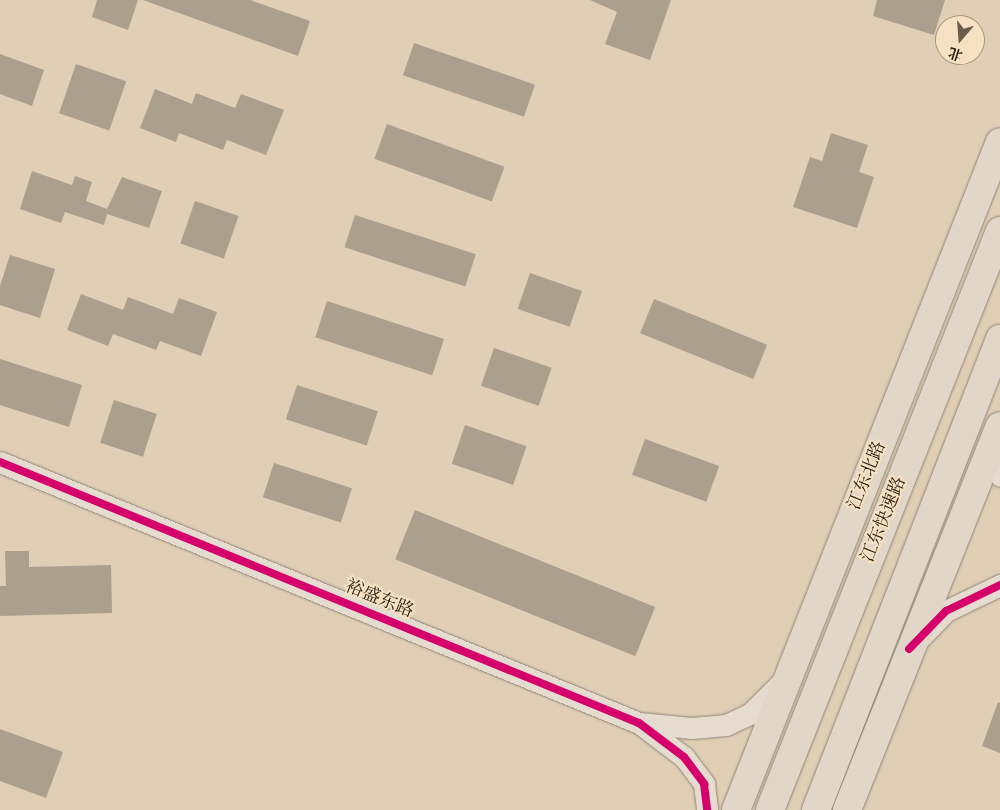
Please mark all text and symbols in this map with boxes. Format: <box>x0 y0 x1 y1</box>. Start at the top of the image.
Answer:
north arrow <box>935 15 985 65</box>
text: 北 <box>946 43 965 64</box>
street label: 江东北路 <box>845 439 891 513</box>
street label: 江东快速路 <box>858 474 912 566</box>
street label: 裕盛东路 <box>342 577 416 623</box>

